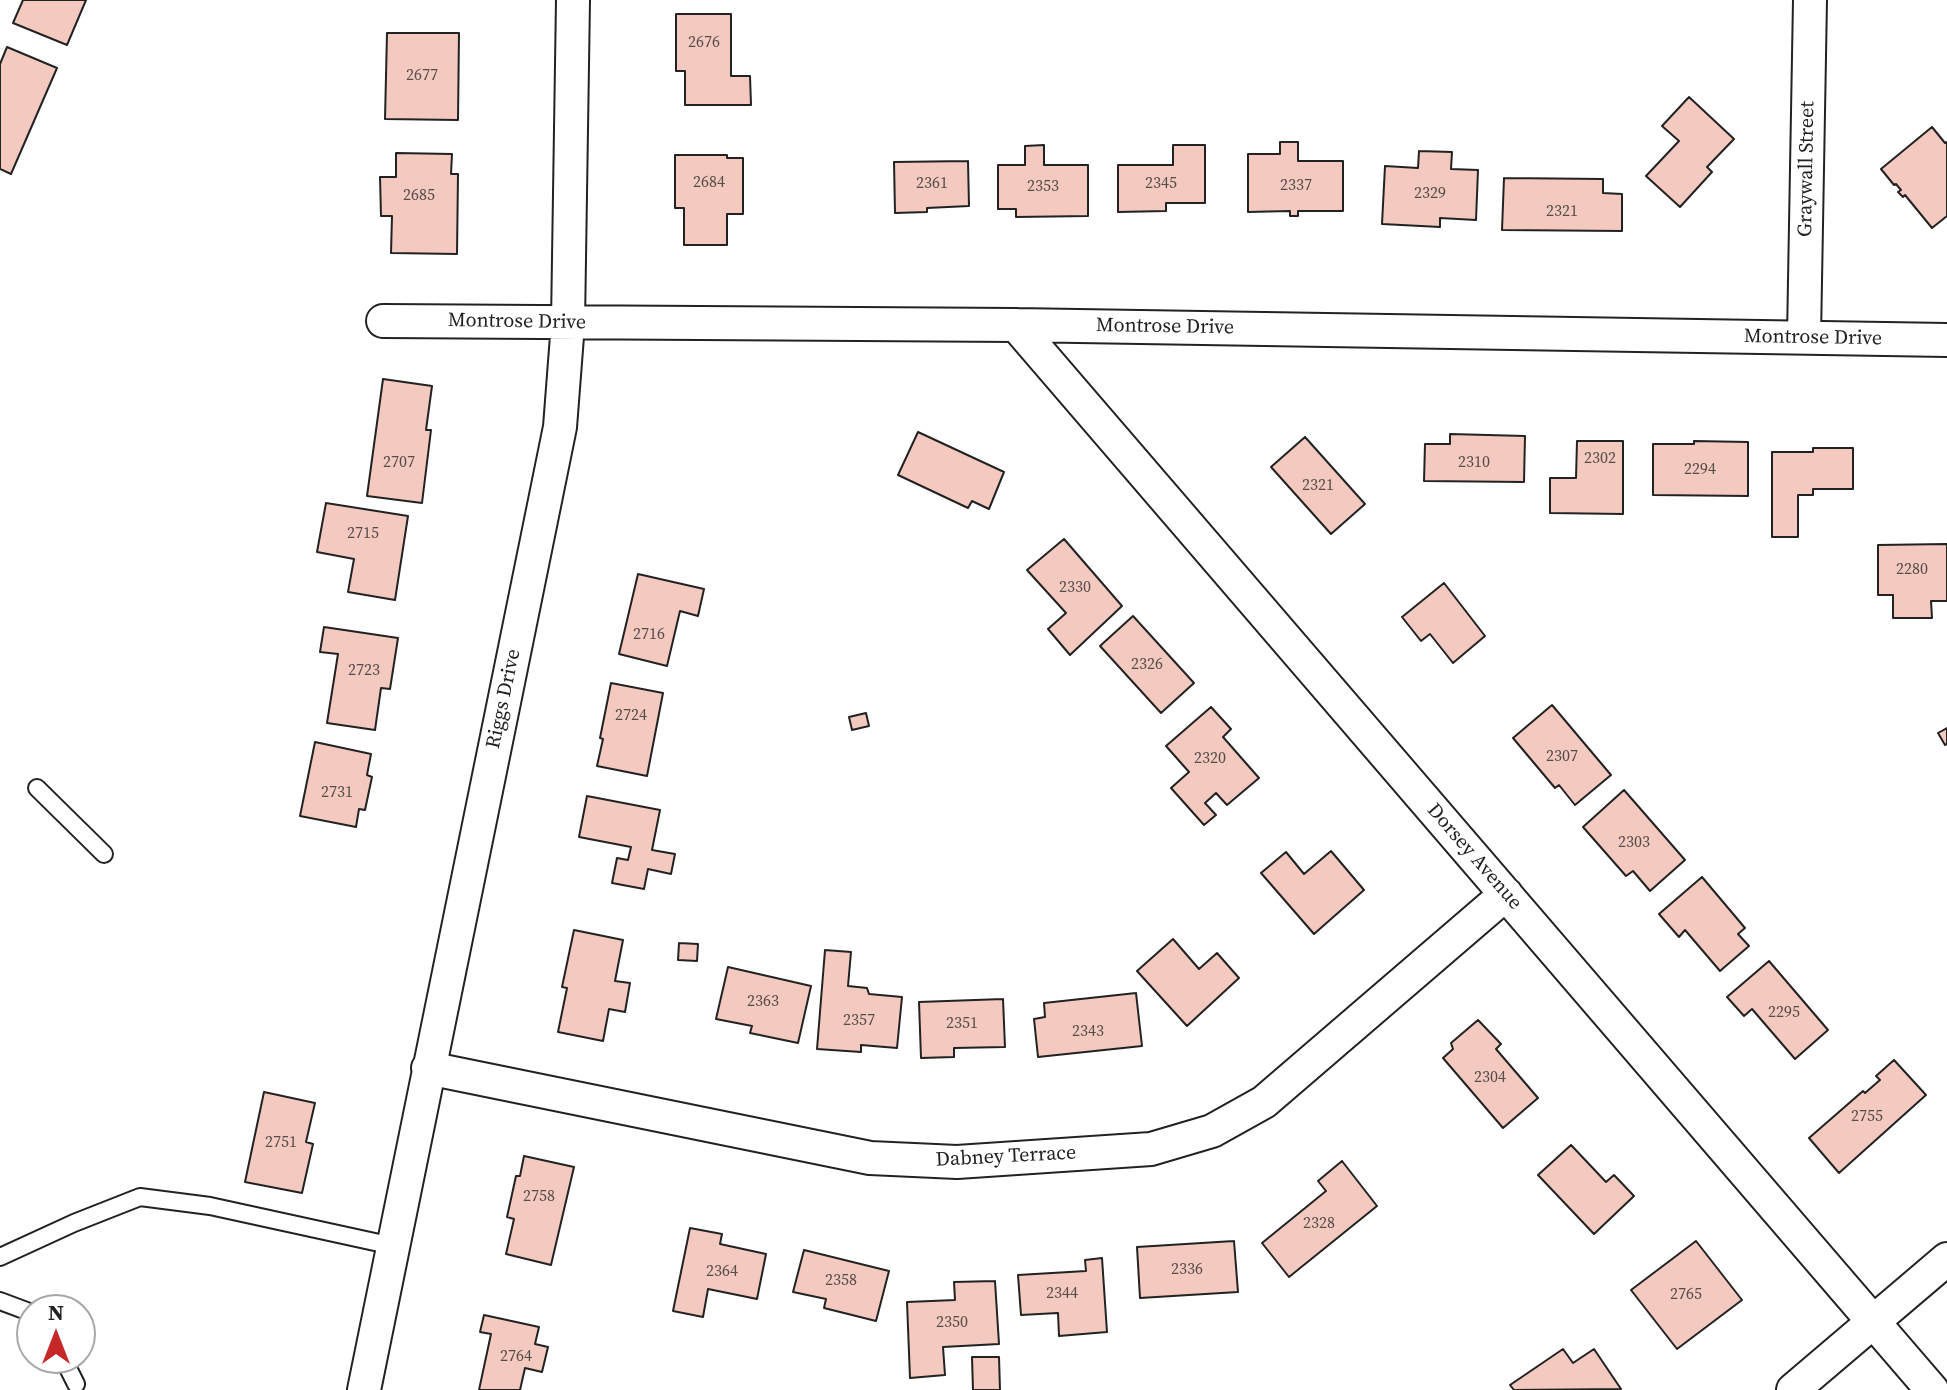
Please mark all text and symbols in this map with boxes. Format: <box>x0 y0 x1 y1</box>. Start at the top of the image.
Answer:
house number: 2676 <box>688 33 720 53</box>
house number: 2677 <box>406 66 438 86</box>
street label: Graywall Street <box>1794 101 1820 237</box>
house number: 2684 <box>693 173 725 193</box>
house number: 2361 <box>916 174 948 194</box>
house number: 2345 <box>1145 174 1177 194</box>
house number: 2337 <box>1280 176 1312 196</box>
house number: 2353 <box>1027 177 1059 197</box>
house number: 2329 <box>1414 184 1446 204</box>
house number: 2685 <box>403 186 435 206</box>
house number: 2321 <box>1546 202 1578 222</box>
street label: Montrose Drive <box>448 309 586 335</box>
street label: Montrose Drive <box>1096 314 1234 340</box>
street label: Montrose Drive <box>1744 325 1882 351</box>
house number: 2302 <box>1584 449 1616 469</box>
house number: 2707 <box>383 453 415 473</box>
house number: 2310 <box>1458 453 1490 473</box>
house number: 2294 <box>1684 460 1716 480</box>
house number: 2321 <box>1302 476 1334 496</box>
house number: 2715 <box>347 524 379 544</box>
house number: 2280 <box>1896 560 1928 580</box>
house number: 2330 <box>1059 578 1091 598</box>
house number: 2716 <box>633 625 665 645</box>
street label: Riggs Drive <box>482 647 526 751</box>
house number: 2326 <box>1131 655 1163 675</box>
house number: 2723 <box>348 661 380 681</box>
house number: 2724 <box>615 706 647 726</box>
house number: 2307 <box>1546 747 1578 767</box>
house number: 2320 <box>1194 749 1226 769</box>
house number: 2731 <box>321 783 353 803</box>
street label: Dorsey Avenue <box>1421 799 1527 915</box>
house number: 2303 <box>1618 833 1650 853</box>
house number: 2363 <box>747 992 779 1012</box>
house number: 2295 <box>1768 1003 1800 1023</box>
house number: 2357 <box>843 1011 875 1031</box>
house number: 2351 <box>946 1014 978 1034</box>
house number: 2343 <box>1072 1022 1104 1042</box>
house number: 2304 <box>1474 1068 1506 1088</box>
house number: 2755 <box>1851 1107 1883 1127</box>
house number: 2751 <box>265 1133 297 1153</box>
street label: Dabney Terrace <box>935 1141 1077 1173</box>
house number: 2758 <box>523 1187 555 1207</box>
house number: 2328 <box>1303 1214 1335 1234</box>
house number: 2336 <box>1171 1260 1203 1280</box>
house number: 2364 <box>706 1262 738 1282</box>
house number: 2358 <box>825 1271 857 1291</box>
house number: 2344 <box>1046 1284 1078 1304</box>
house number: 2765 <box>1670 1285 1702 1305</box>
north arrow <box>16 1294 96 1374</box>
text: N <box>48 1297 64 1327</box>
house number: 2350 <box>936 1313 968 1333</box>
house number: 2764 <box>500 1347 532 1367</box>

